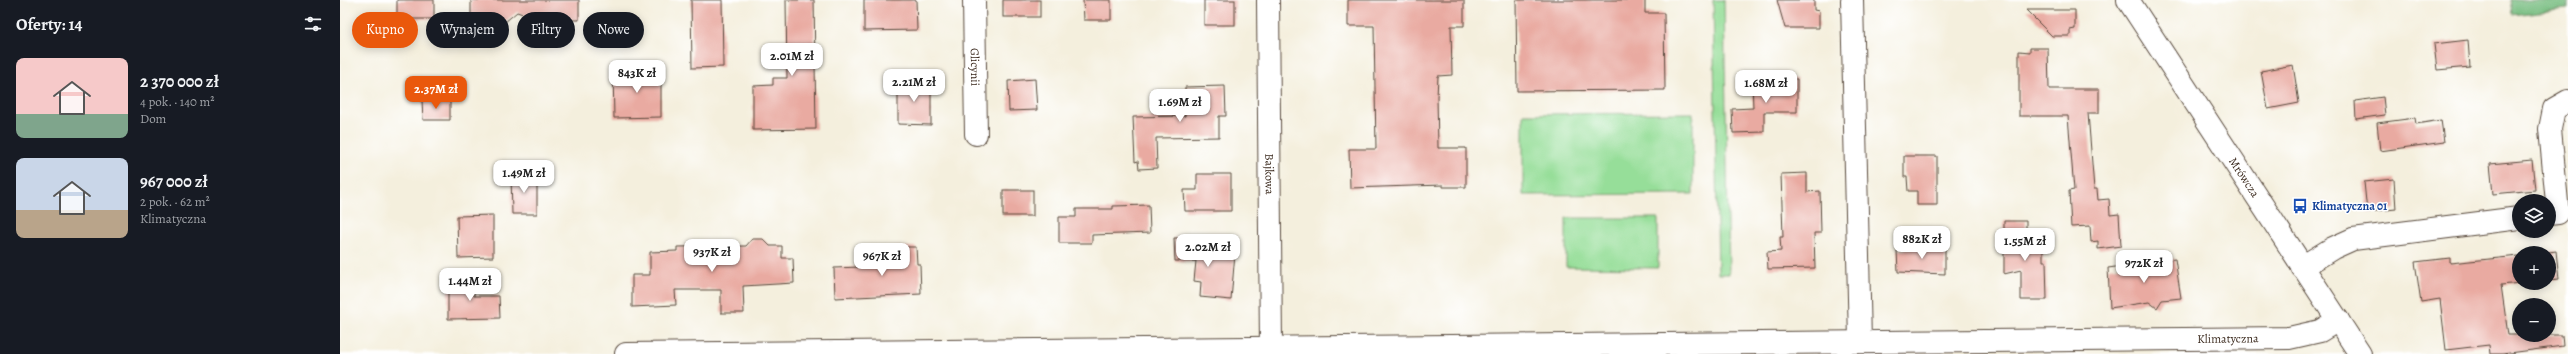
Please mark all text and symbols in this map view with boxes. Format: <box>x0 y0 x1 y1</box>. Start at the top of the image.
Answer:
chip: Kupno <box>352 12 418 48</box>
chip: Wynajem <box>426 12 509 48</box>
chip: Filtry <box>517 12 575 48</box>
chip: Nowe <box>583 12 644 48</box>
text: Oferty: 14 <box>16 13 83 36</box>
icon: filters <box>302 13 324 35</box>
pin: 2.01M zł <box>751 43 833 77</box>
text: 2.01M zł <box>770 47 814 64</box>
street label: Glicynii <box>967 48 983 86</box>
pin: 843K zł <box>600 60 674 94</box>
text: 843K zł <box>618 64 656 81</box>
pin: 2.21M zł <box>873 69 955 103</box>
text: 2 370 000 zł <box>140 70 219 93</box>
pin: 1.68M zł <box>1725 70 1807 104</box>
text: 2.21M zł <box>892 73 936 90</box>
icon: home <box>48 74 96 122</box>
text: 1.68M zł <box>1744 74 1788 91</box>
pin: 2.37M zł <box>395 76 477 110</box>
text: 2.37M zł <box>414 80 458 97</box>
pin: 1.69M zł <box>1139 89 1221 123</box>
text: 4 pok. · 140 m² <box>140 93 215 110</box>
text: 1.69M zł <box>1158 93 1202 110</box>
text: Dom <box>140 110 166 127</box>
street label: Bajkowa <box>1261 153 1278 195</box>
street label: Mrówcza <box>2225 154 2263 201</box>
pin: 1.49M zł <box>483 160 565 194</box>
text: 1.49M zł <box>502 164 546 181</box>
text: 967 000 zł <box>140 170 208 193</box>
icon: home <box>48 174 96 222</box>
text: 2 pok. · 62 m² <box>140 193 210 210</box>
map controls <box>2512 194 2556 342</box>
button: layers <box>2512 194 2556 238</box>
bus stop icon: Klimatyczna 01 <box>2291 197 2309 215</box>
place label: Klimatyczna 01 <box>2312 198 2388 214</box>
text: Klimatyczna <box>140 210 206 227</box>
pin: 882K zł <box>1885 226 1959 260</box>
pin: 1.55M zł <box>1984 228 2066 262</box>
text: 882K zł <box>1902 230 1942 247</box>
text: 1.55M zł <box>2004 232 2046 249</box>
pin: 2.02M zł <box>1167 234 1249 268</box>
text: 2.02M zł <box>1185 238 1231 255</box>
pin: 937K zł <box>675 239 749 273</box>
text: 937K zł <box>693 243 731 260</box>
pin: 967K zł <box>845 243 919 277</box>
button: + <box>2512 246 2556 290</box>
text: 967K zł <box>863 247 901 264</box>
pin: 972K zł <box>2107 250 2181 284</box>
text: 972K zł <box>2125 254 2163 271</box>
pin: 1.44M zł <box>429 268 511 302</box>
text: 1.44M zł <box>448 272 492 289</box>
button: − <box>2512 298 2556 342</box>
street label: Klimatyczna <box>2197 330 2259 347</box>

